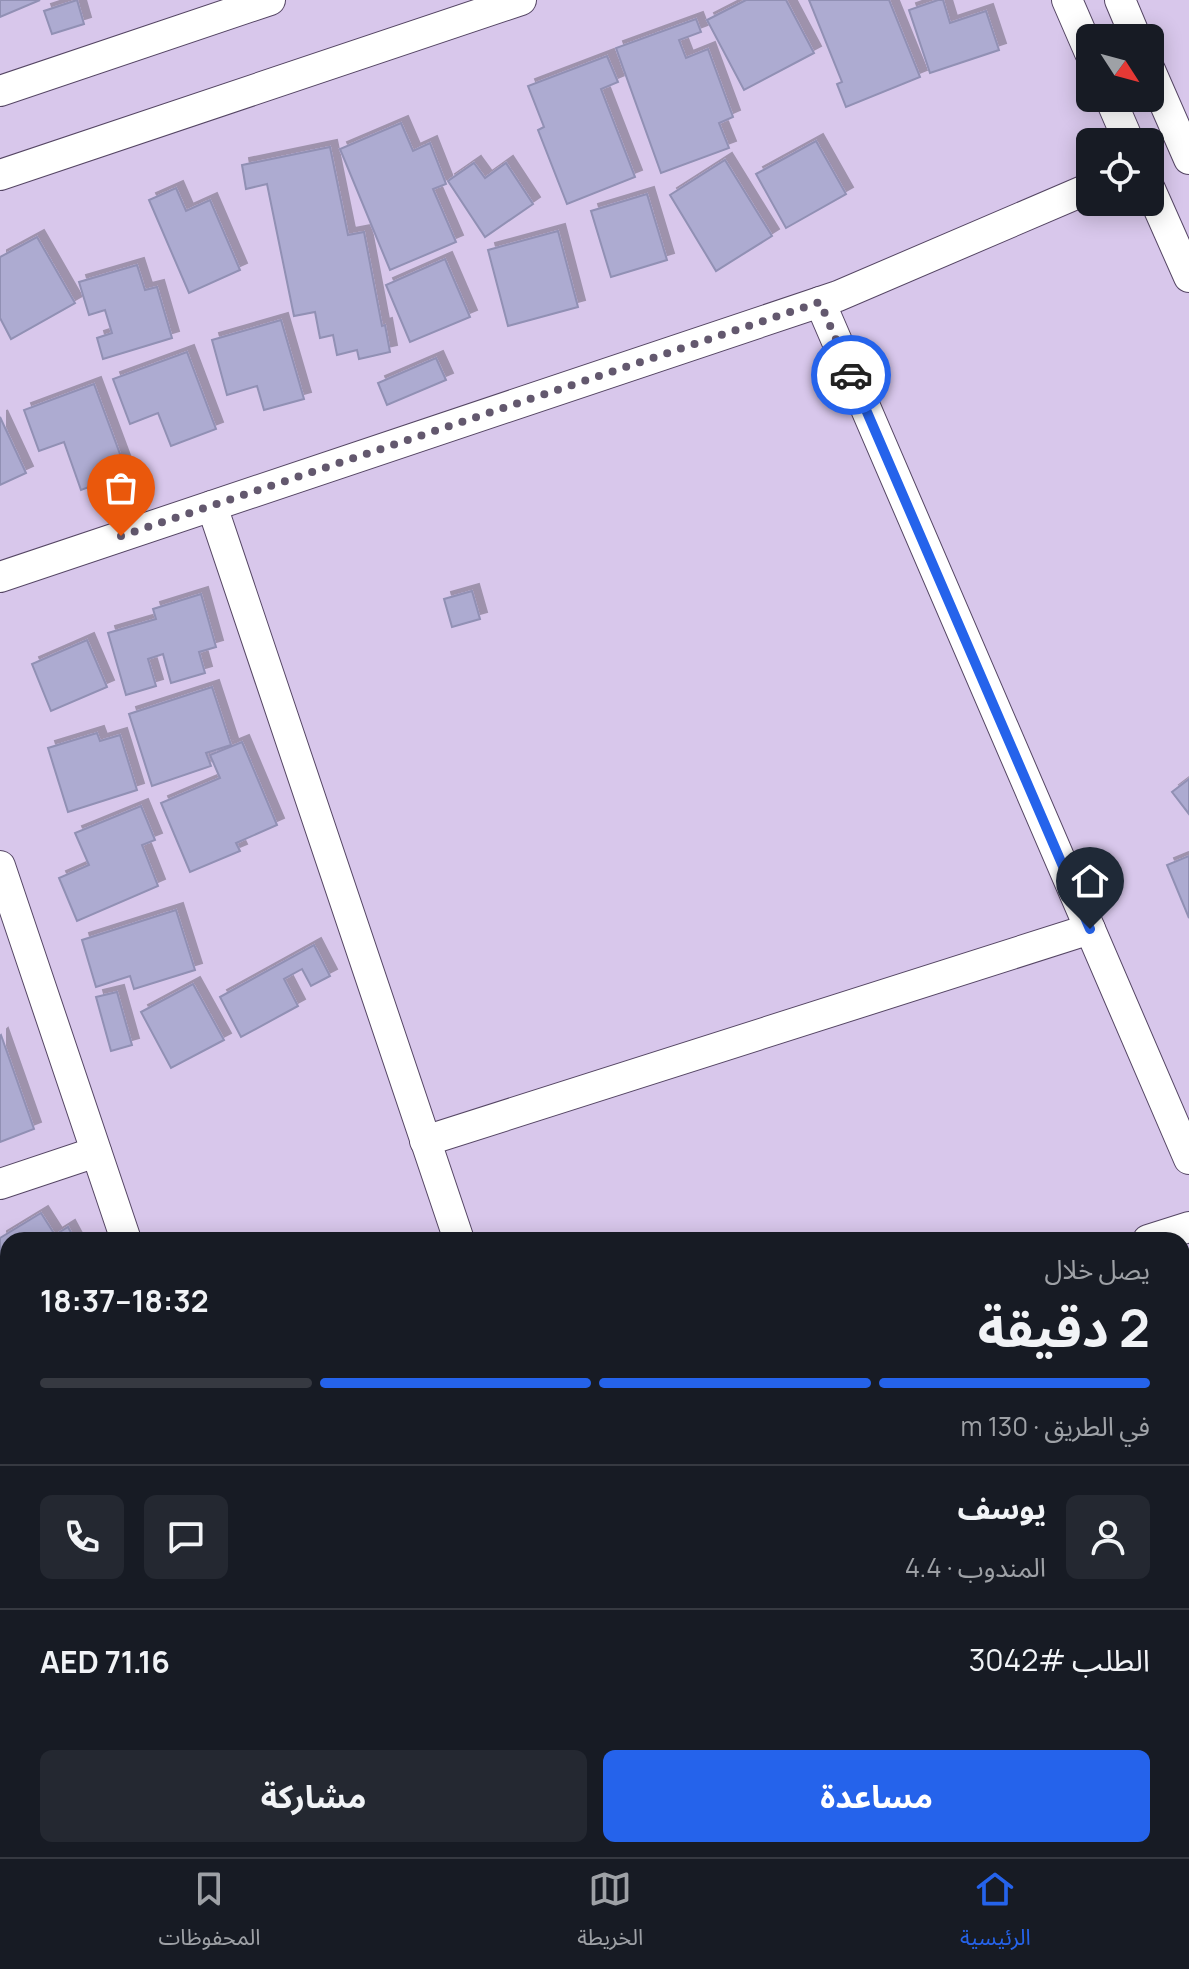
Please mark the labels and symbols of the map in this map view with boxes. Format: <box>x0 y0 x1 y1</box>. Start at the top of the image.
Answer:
north arrow <box>1076 24 1164 112</box>
courier <box>811 335 891 415</box>
pin <box>87 454 155 536</box>
pin <box>1056 847 1124 929</box>

